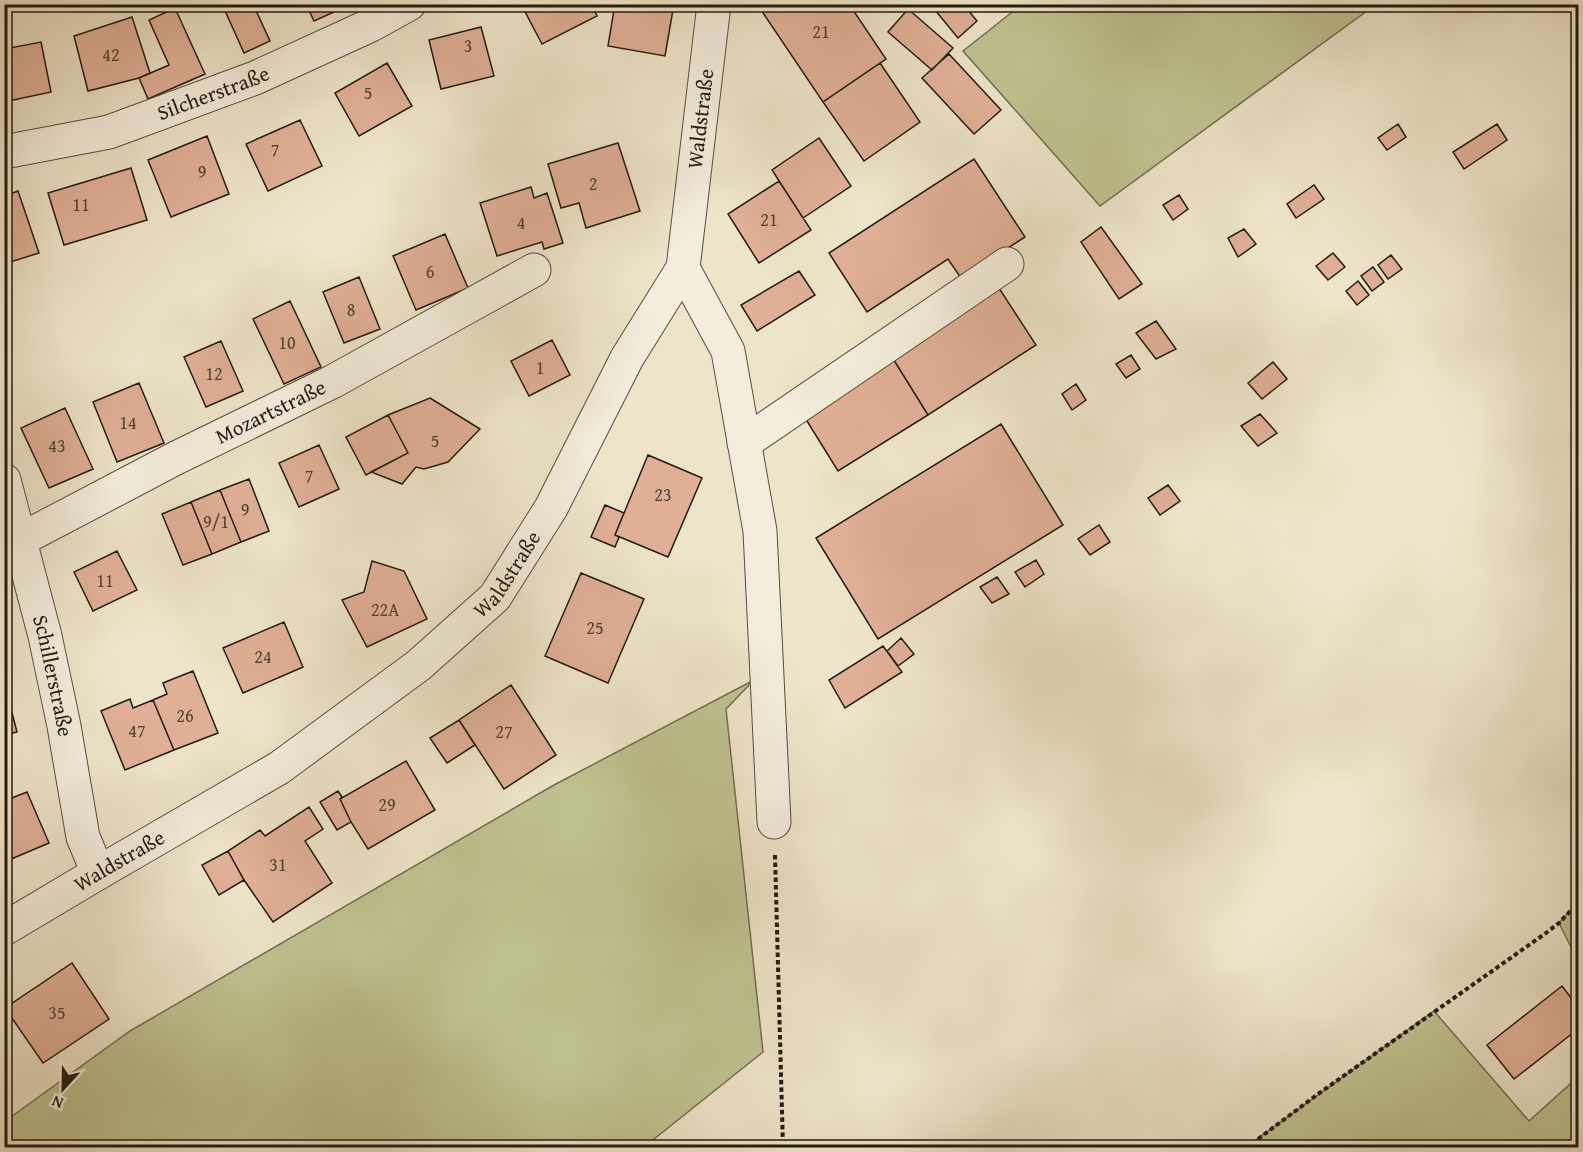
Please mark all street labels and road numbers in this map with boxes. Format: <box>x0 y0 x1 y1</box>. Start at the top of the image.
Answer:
street label: Silcherstraße <box>152 57 274 128</box>
street label: Waldstraße <box>679 67 721 170</box>
street label: Mozartstraße <box>210 371 331 452</box>
street label: Waldstraße <box>466 524 548 625</box>
street label: Schillerstraße <box>25 612 82 739</box>
street label: Waldstraße <box>68 822 170 899</box>

